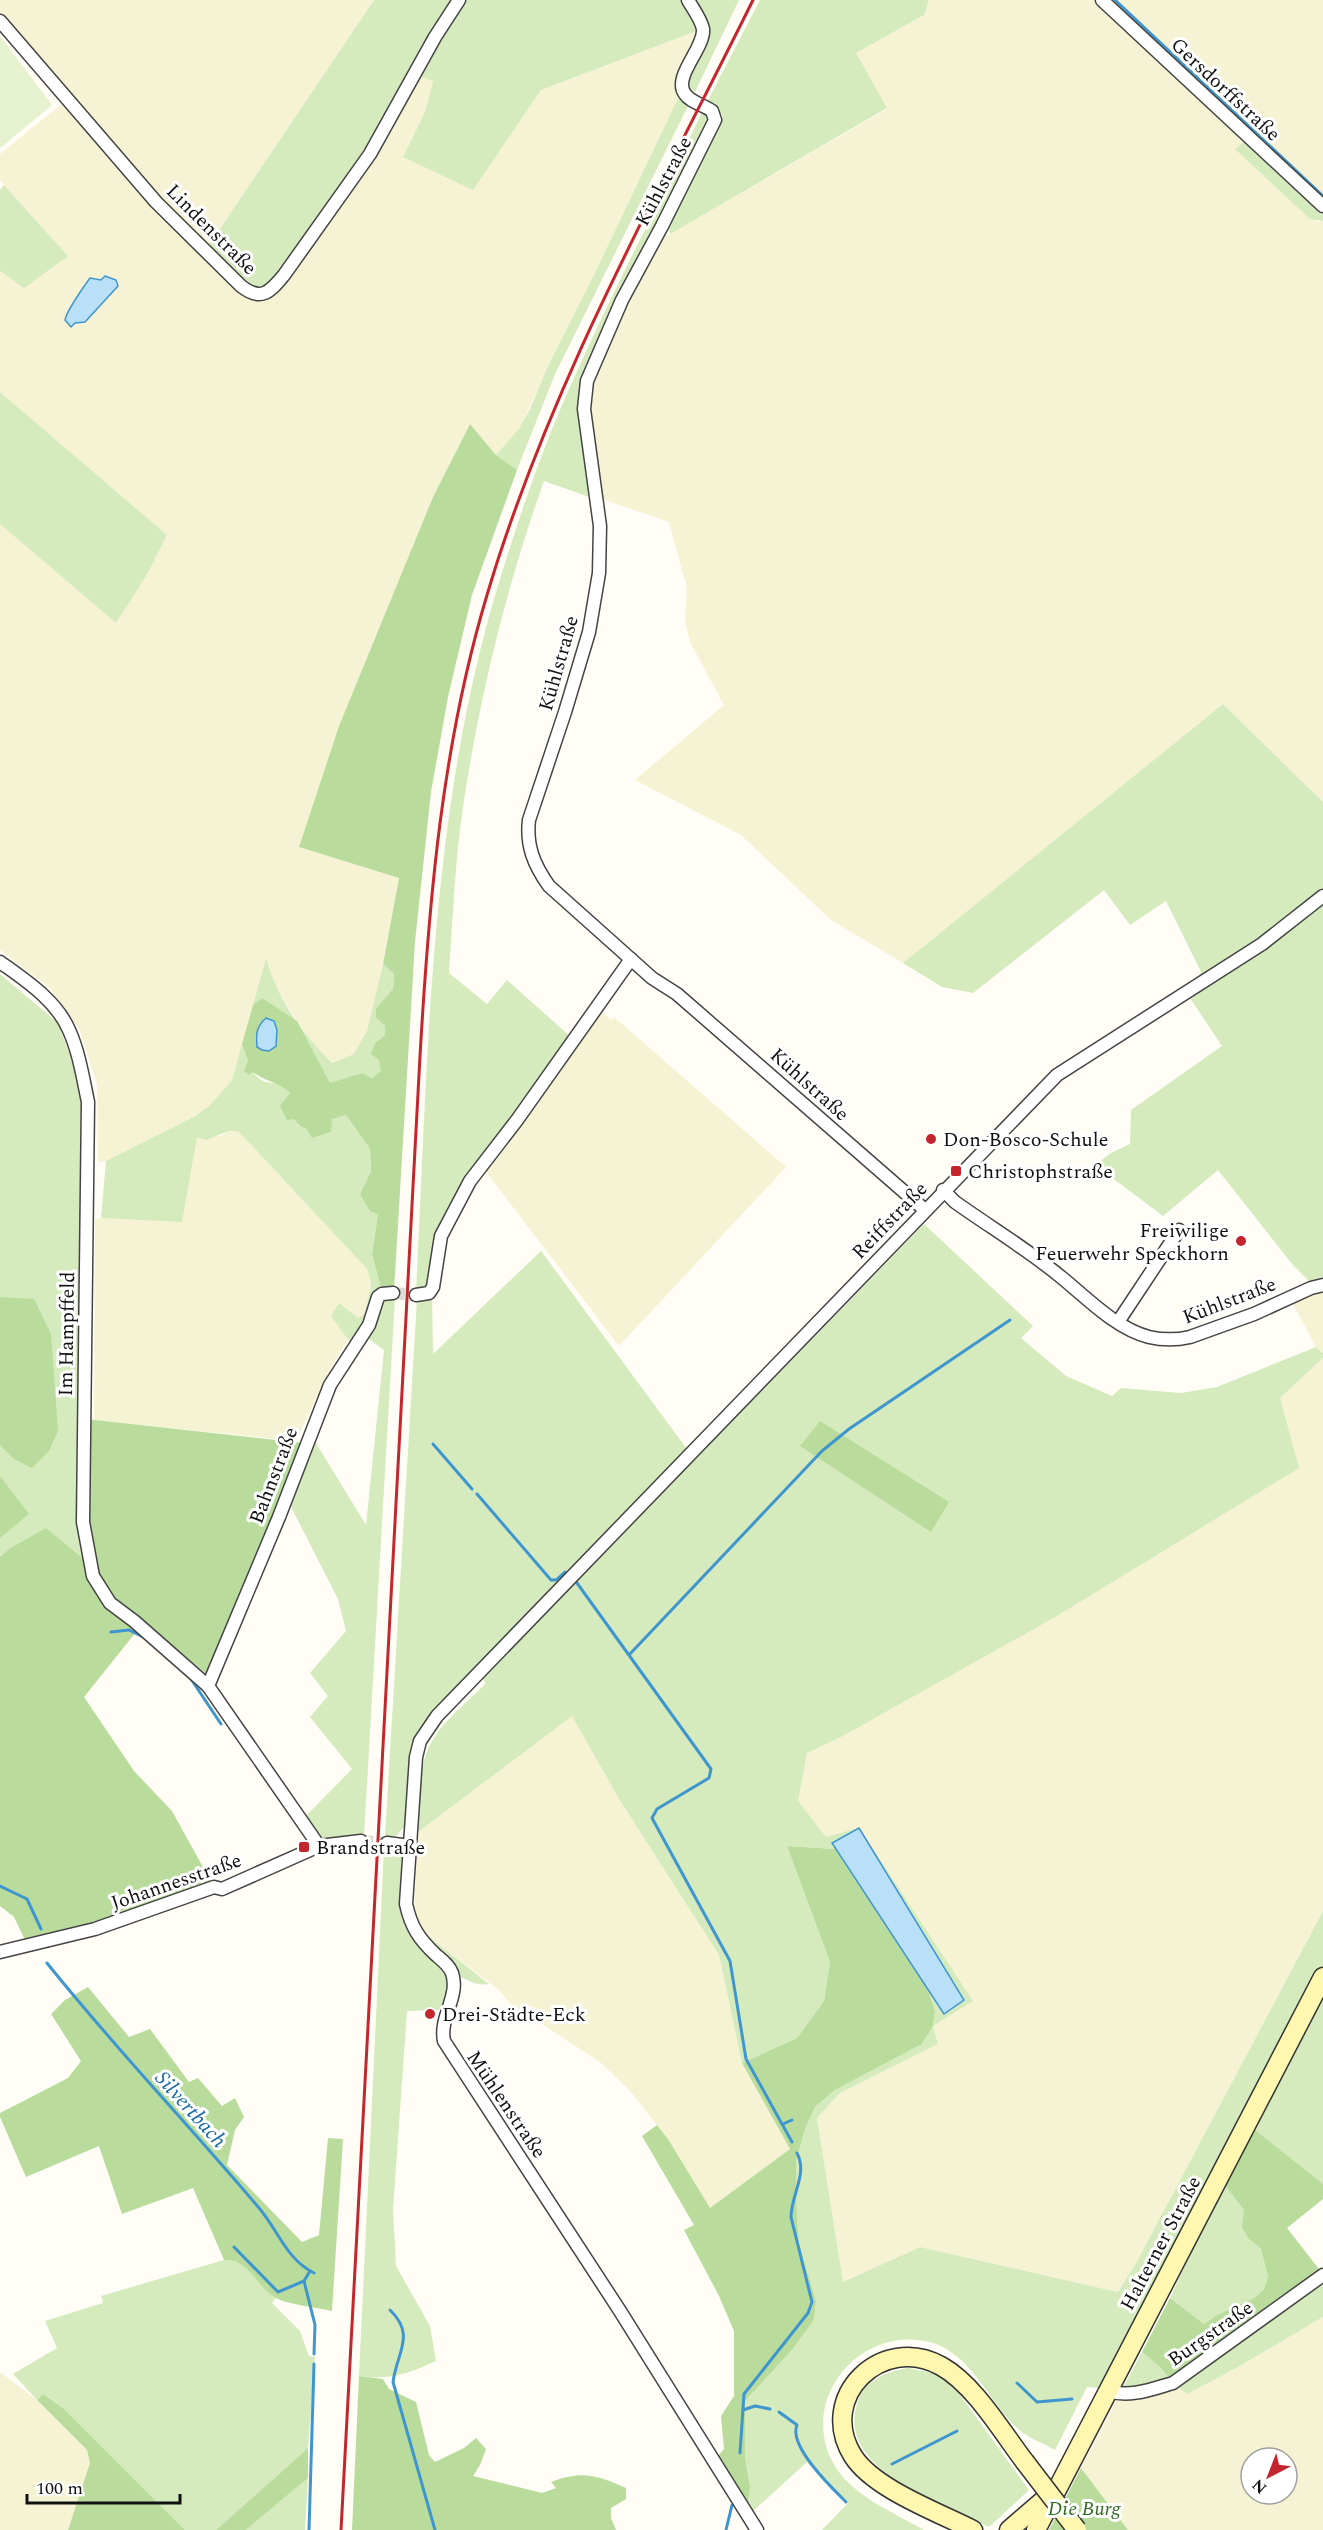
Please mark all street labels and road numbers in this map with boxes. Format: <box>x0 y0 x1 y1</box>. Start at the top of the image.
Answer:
street label: Gersdorffstraße <box>1164 31 1287 149</box>
street label: Kühlstraße <box>628 131 700 232</box>
street label: Lindenstraße <box>159 177 264 282</box>
street label: Kühlstraße <box>531 612 587 714</box>
street label: Kühlstraße <box>763 1041 856 1129</box>
street label: Reiffstraße <box>845 1175 935 1266</box>
street label: Kühlstraße <box>1178 1269 1280 1332</box>
street label: Im Hampffeld <box>51 1271 83 1397</box>
street label: Bahnstraße <box>242 1423 306 1528</box>
street label: Johannesstraße <box>107 1846 246 1918</box>
street label: Mühlenstraße <box>459 2045 553 2165</box>
street label: Halterner Straße <box>1113 2171 1209 2316</box>
street label: Burgstraße <box>1162 2293 1259 2374</box>

